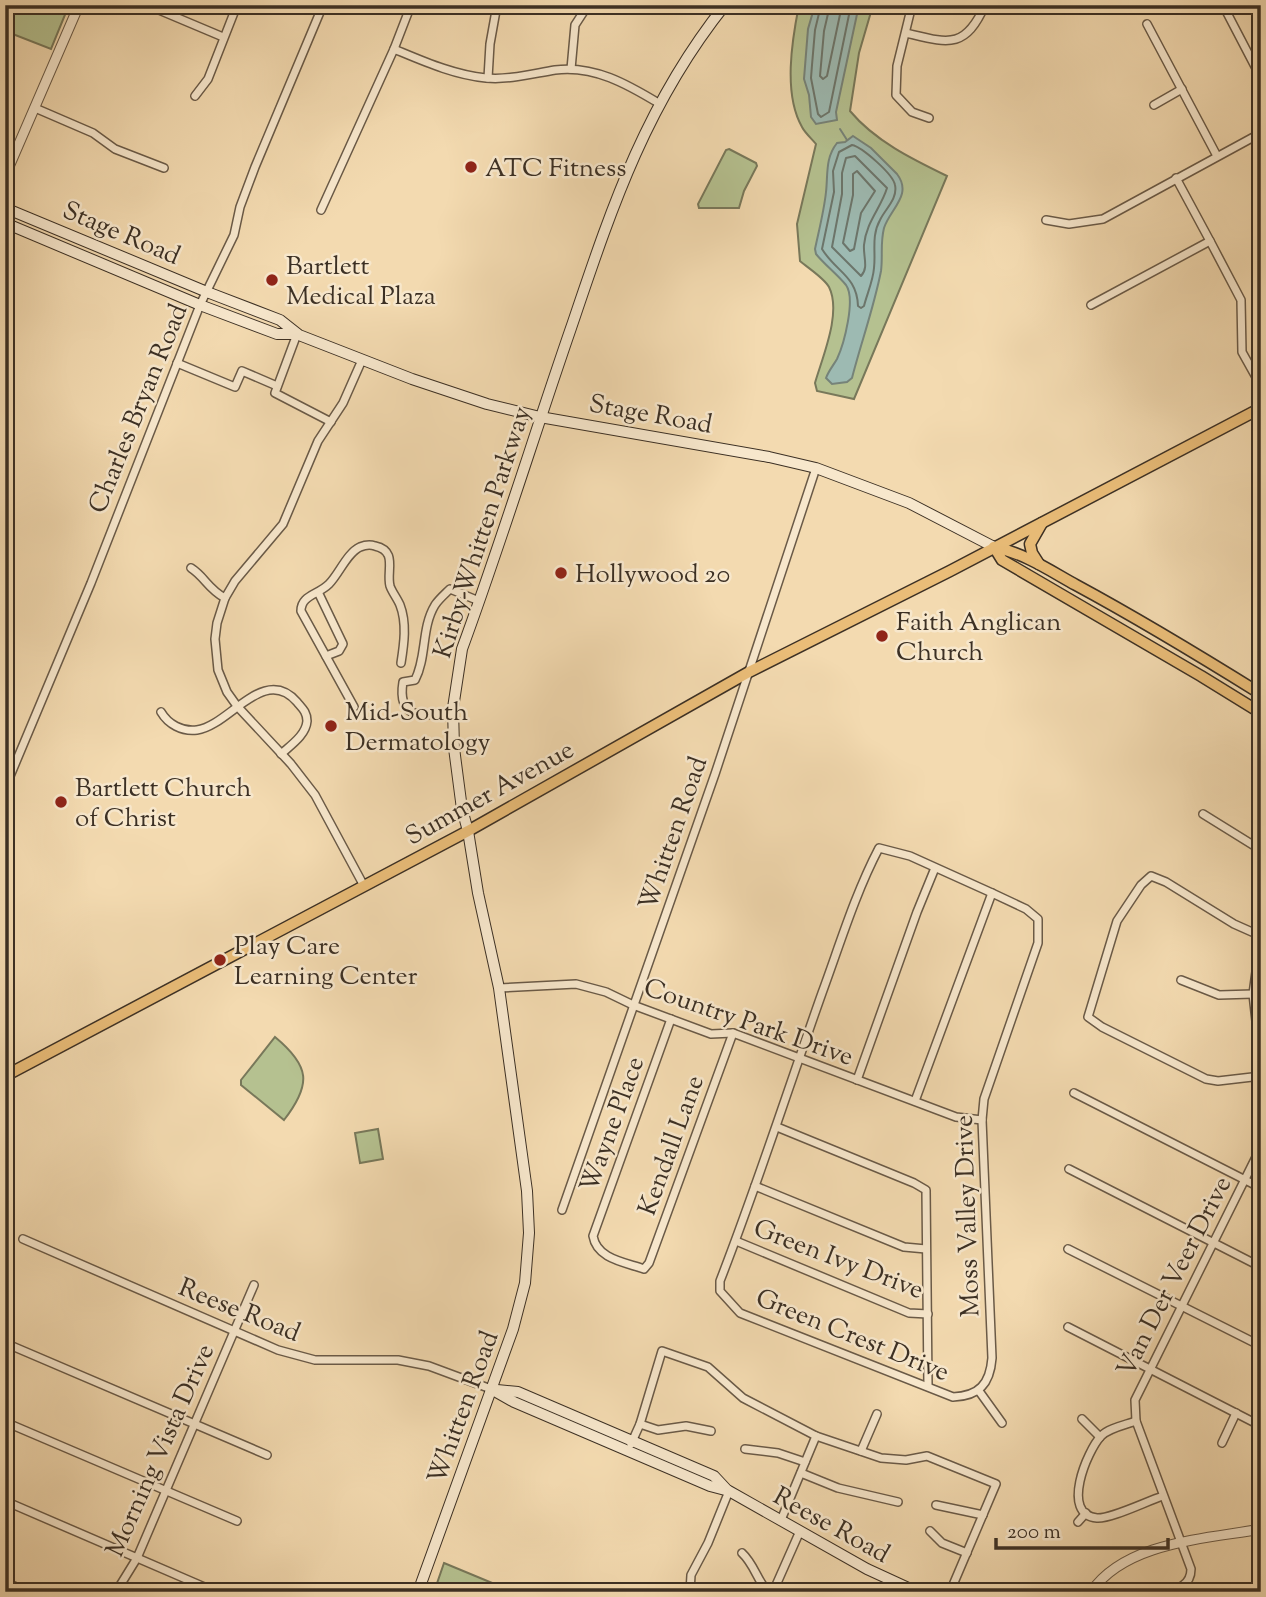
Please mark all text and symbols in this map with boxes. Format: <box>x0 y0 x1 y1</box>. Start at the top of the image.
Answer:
place label: ATC Fitness <box>485 151 626 188</box>
marker: ATC Fitness <box>463 159 479 175</box>
street label: Stage Road <box>56 193 186 276</box>
place label: Bartlett Medical Plaza <box>286 249 436 316</box>
marker: Bartlett Medical Plaza <box>264 272 280 288</box>
street label: Charles Bryan Road <box>80 298 198 519</box>
street label: Stage Road <box>586 386 715 445</box>
street label: Kirby-Whitten Parkway <box>425 402 542 663</box>
place label: Hollywood 20 <box>575 557 730 594</box>
marker: Hollywood 20 <box>553 565 569 581</box>
place label: Faith Anglican Church <box>896 605 1061 672</box>
marker: Faith Anglican Church <box>874 628 890 644</box>
place label: Mid-South Dermatology <box>345 695 491 762</box>
marker: Mid-South Dermatology <box>323 718 339 734</box>
street label: Summer Avenue <box>399 733 581 856</box>
street label: Whitten Road <box>631 752 718 916</box>
place label: Bartlett Church of Christ <box>75 771 252 838</box>
marker: Bartlett Church of Christ <box>53 794 69 810</box>
place label: Play Care Learning Center <box>234 929 418 996</box>
marker: Play Care Learning Center <box>212 952 228 968</box>
street label: Country Park Drive <box>638 970 858 1077</box>
street label: Wayne Place <box>572 1052 655 1198</box>
street label: Kendall Lane <box>630 1071 715 1221</box>
street label: Moss Valley Drive <box>946 1114 991 1318</box>
street label: Van Der Veer Drive <box>1109 1170 1242 1384</box>
street label: Green Ivy Drive <box>748 1211 928 1310</box>
street label: Reese Road <box>173 1270 306 1353</box>
street label: Green Crest Drive <box>750 1281 954 1392</box>
street label: Whitten Road <box>419 1326 509 1490</box>
street label: Morning Vista Drive <box>98 1339 225 1563</box>
street label: Reese Road <box>766 1479 896 1574</box>
scale bar <box>996 1506 1168 1550</box>
text: 200 m <box>1007 1518 1061 1548</box>

